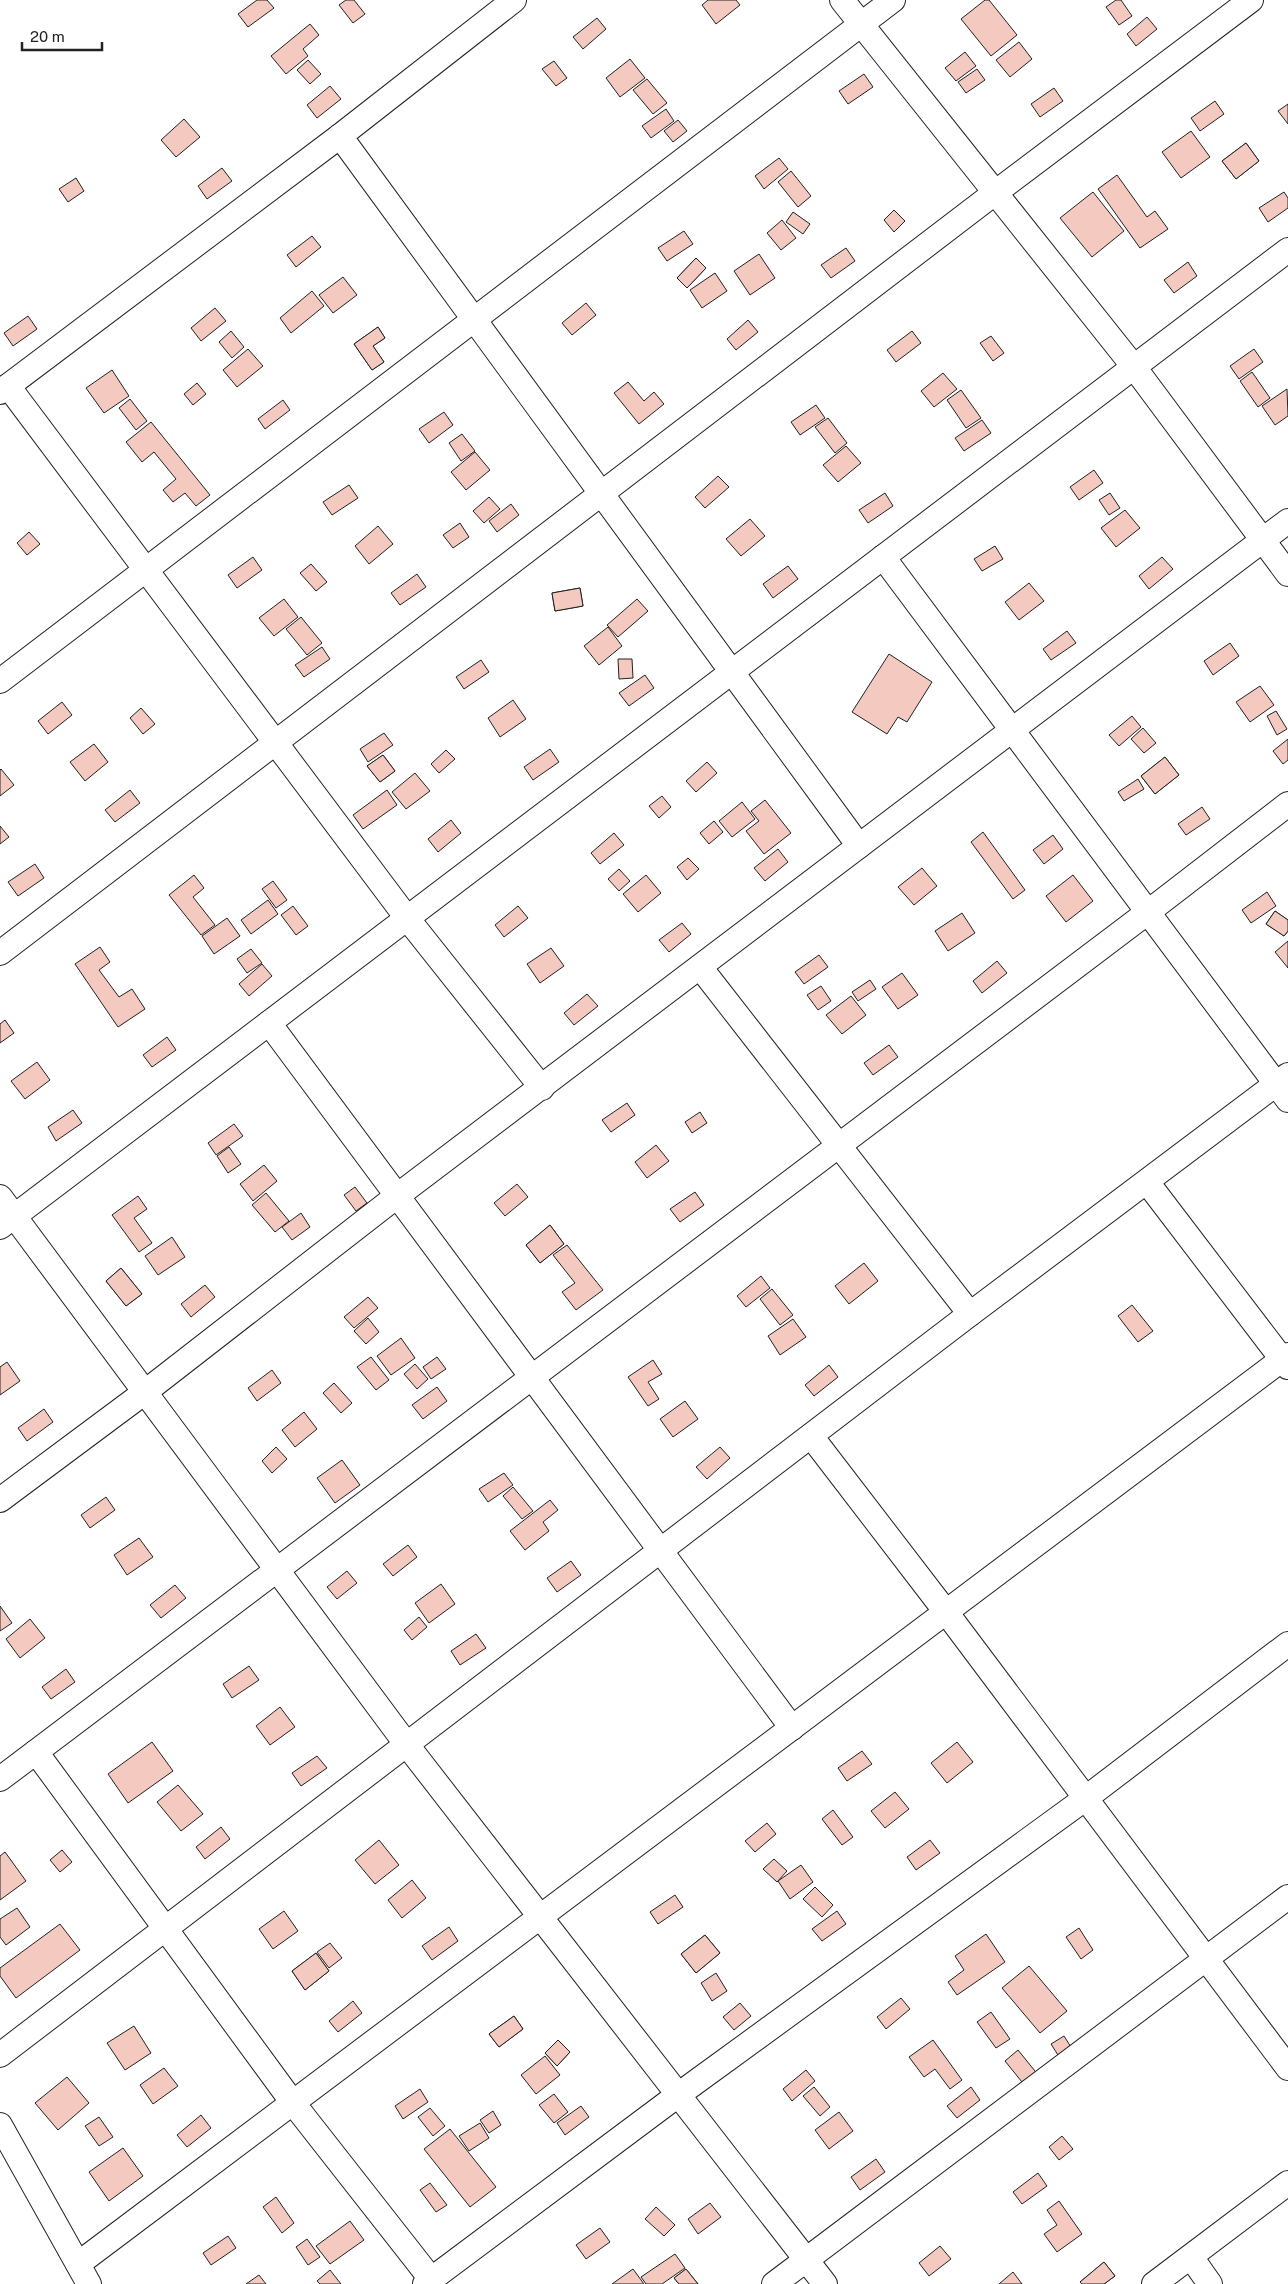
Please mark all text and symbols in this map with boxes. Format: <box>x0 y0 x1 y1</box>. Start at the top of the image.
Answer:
scale bar <box>22 20 102 52</box>
text: 20 m <box>30 28 65 45</box>

